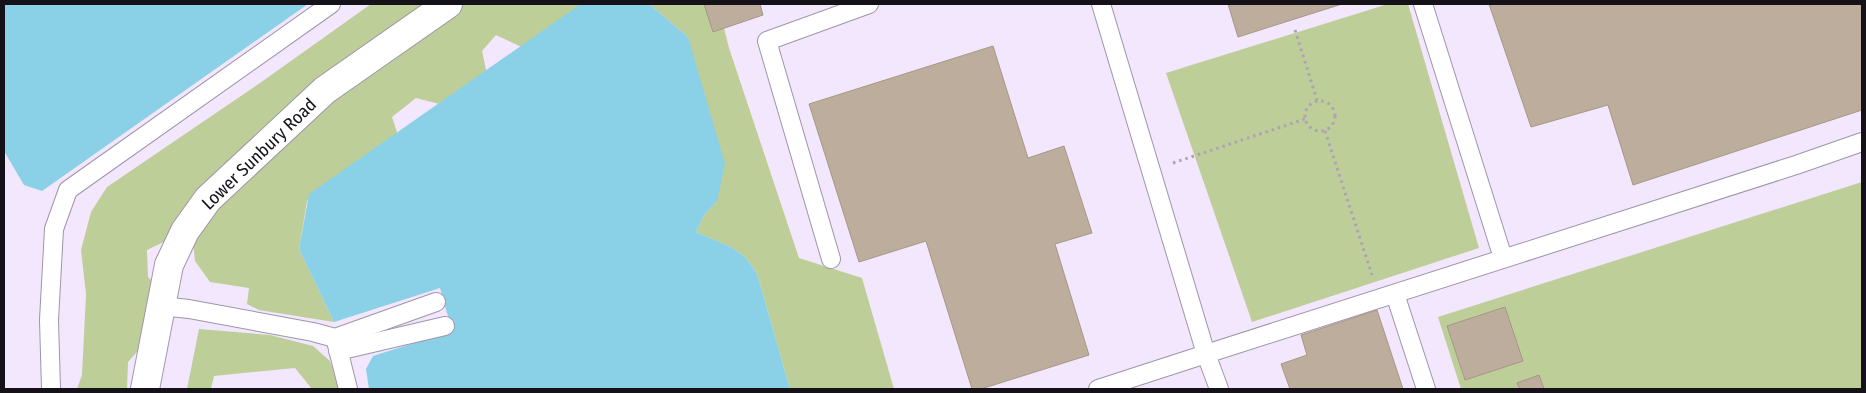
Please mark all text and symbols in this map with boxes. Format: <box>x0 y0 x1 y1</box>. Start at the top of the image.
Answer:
street label: Lower Sunbury Road <box>197 94 321 214</box>

